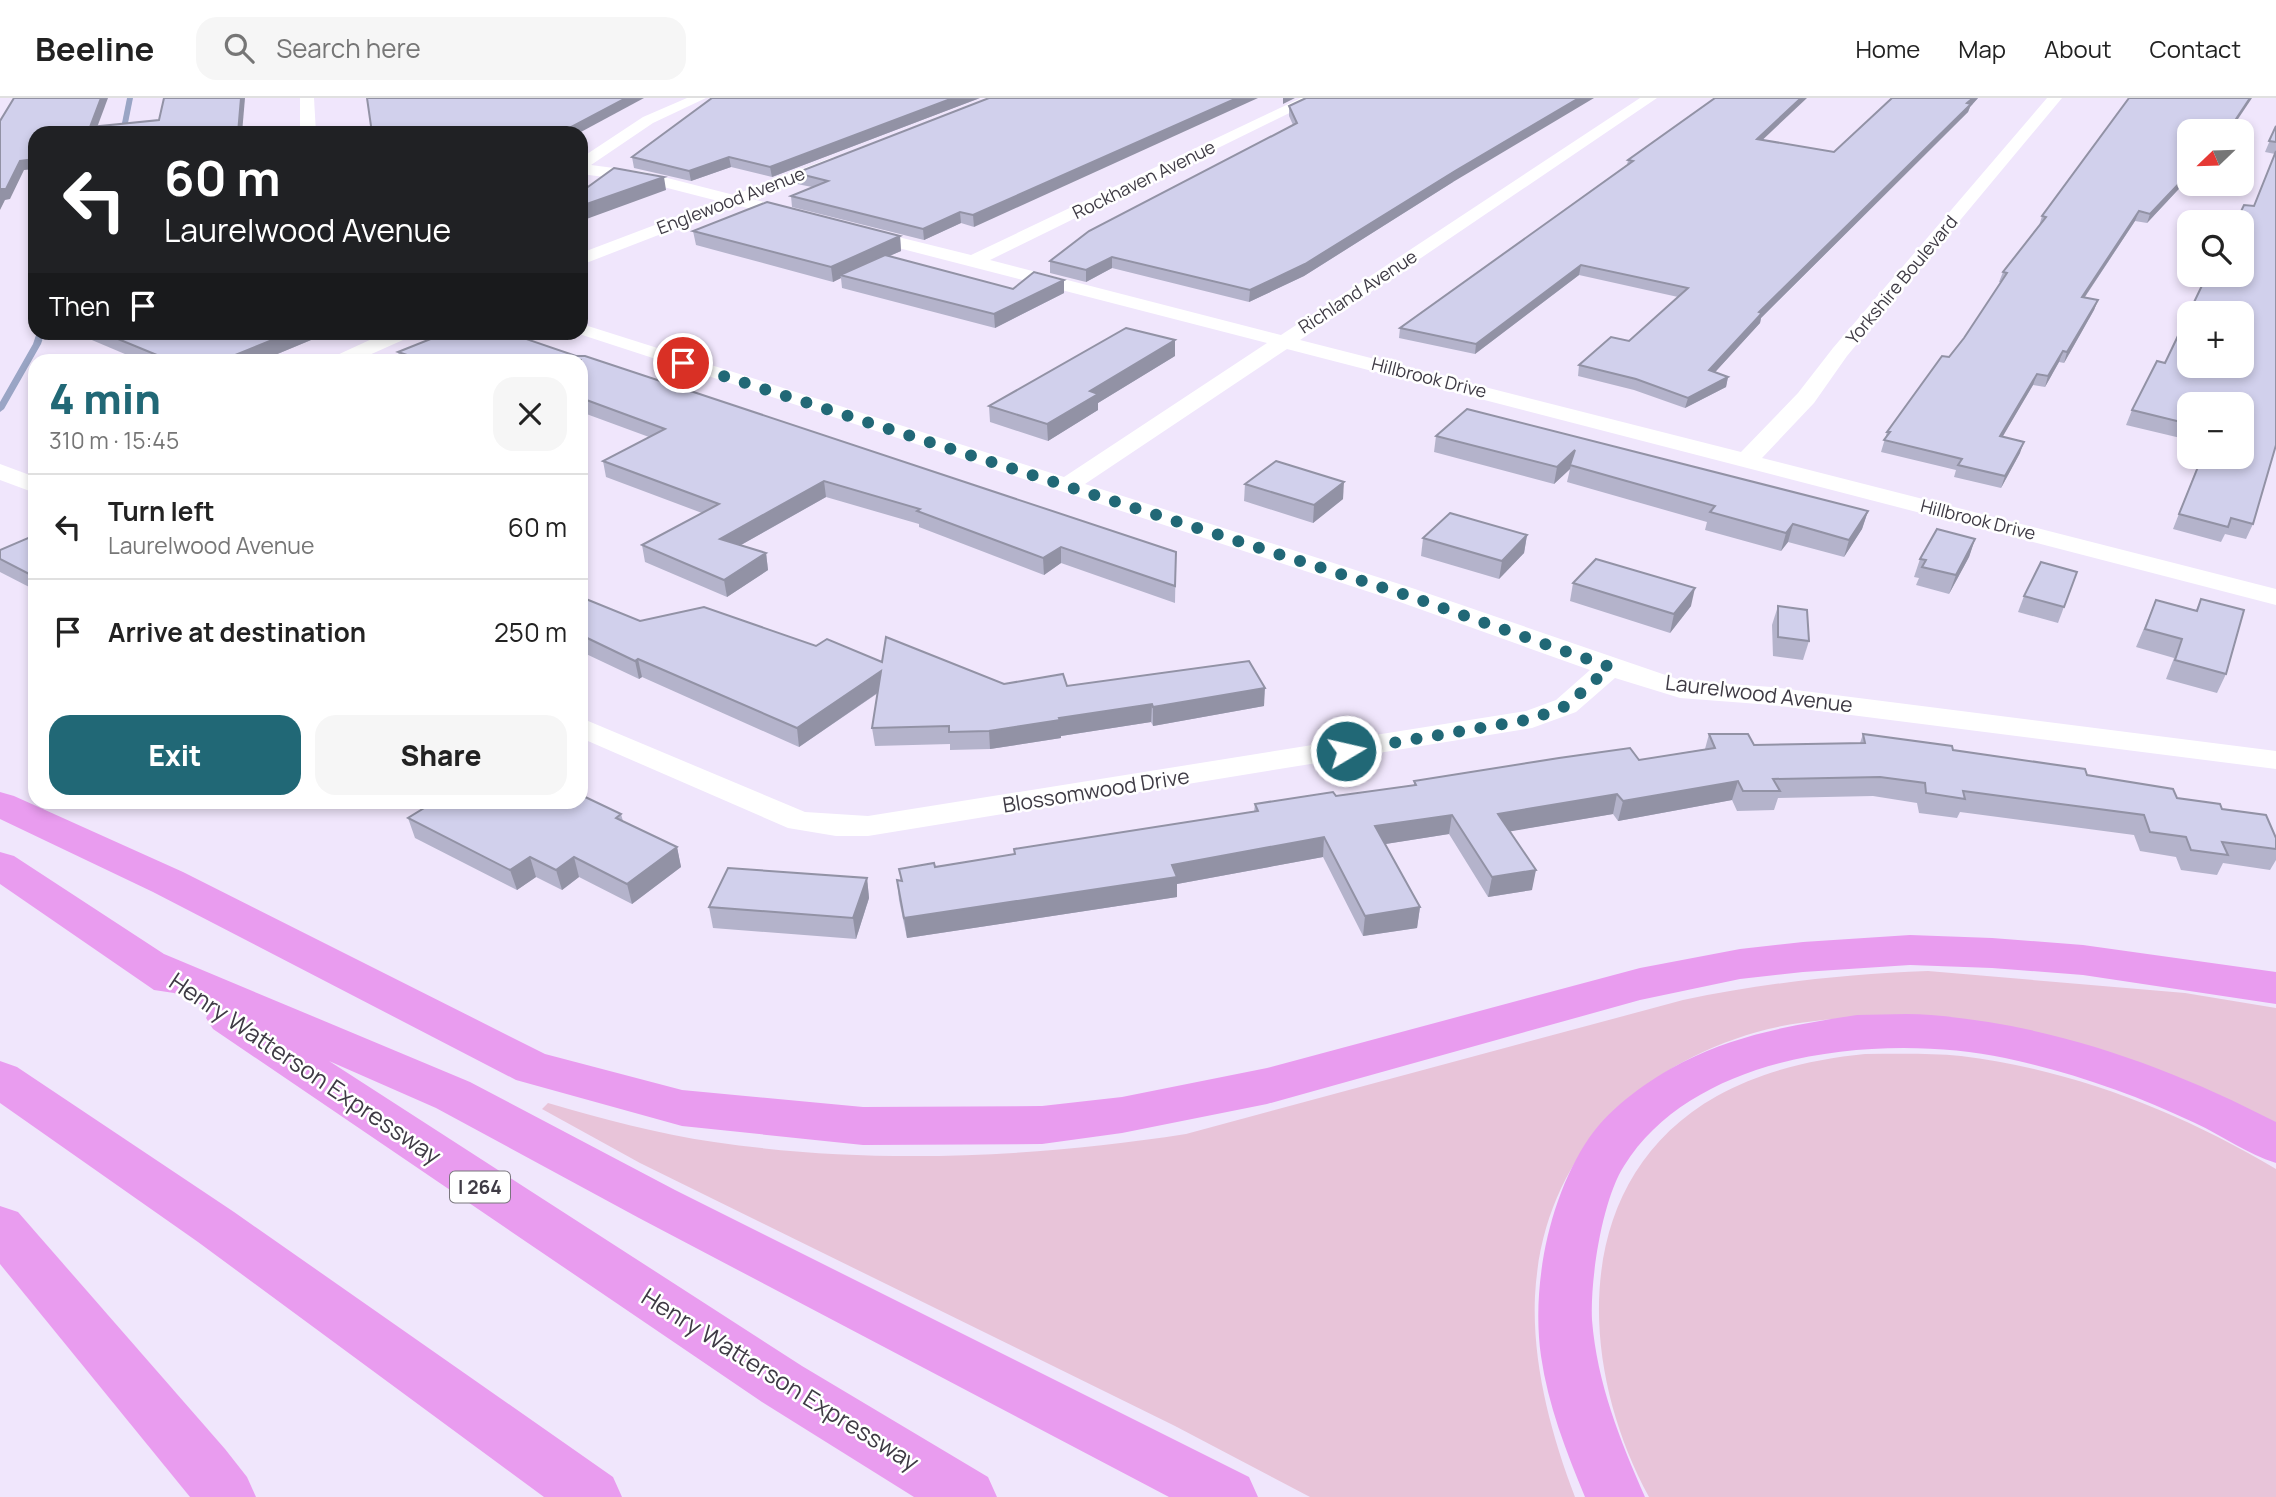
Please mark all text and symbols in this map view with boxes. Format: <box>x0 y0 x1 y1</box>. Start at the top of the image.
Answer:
search box <box>196 17 686 80</box>
text: Beeline <box>35 26 154 71</box>
icon: search <box>220 29 258 67</box>
text: Search here <box>276 30 421 66</box>
text: Home <box>1855 32 1920 65</box>
text: Map <box>1958 32 2006 65</box>
text: About <box>2044 32 2112 65</box>
text: Contact <box>2150 32 2241 65</box>
north arrow <box>2177 119 2254 196</box>
map controls <box>2177 119 2254 469</box>
street label: Rockhaven Avenue <box>1068 134 1219 224</box>
text: 60 m <box>164 144 281 211</box>
icon: left <box>49 154 140 245</box>
street label: Englewood Avenue <box>653 161 808 239</box>
text: Laurelwood Avenue <box>164 208 451 252</box>
street label: Yorkshire Boulevard <box>1840 210 1962 349</box>
button: search <box>2177 210 2254 287</box>
street label: Richland Avenue <box>1293 244 1421 339</box>
icon: arrive <box>124 287 162 325</box>
text: Then <box>49 288 110 324</box>
button: + <box>2177 301 2254 378</box>
pin <box>653 333 713 393</box>
icon: arrive <box>664 344 702 382</box>
street label: Hillbrook Drive <box>1369 351 1489 403</box>
text: 4 min <box>49 369 161 427</box>
button: close <box>493 377 567 451</box>
button: − <box>2177 392 2254 469</box>
text: 310 m · 15:45 <box>49 424 179 456</box>
text: Turn left <box>108 493 215 529</box>
street label: Hillbrook Drive <box>1918 493 2038 545</box>
icon: left <box>49 508 87 546</box>
text: 60 m <box>508 509 567 545</box>
text: Laurelwood Avenue <box>108 529 314 561</box>
icon: arrive <box>49 613 87 651</box>
text: Arrive at destination <box>108 614 366 650</box>
text: 250 m <box>494 614 567 650</box>
street label: Laurelwood Avenue <box>1664 668 1854 718</box>
position arrow <box>1309 714 1383 788</box>
button: Exit <box>49 715 301 795</box>
button: Share <box>315 715 567 795</box>
street label: Blossomwood Drive <box>1000 761 1191 819</box>
street label: Henry Watterson Expressway <box>163 964 449 1172</box>
road number: I 264 <box>450 1172 510 1203</box>
street label: Henry Watterson Expressway <box>636 1280 926 1478</box>

